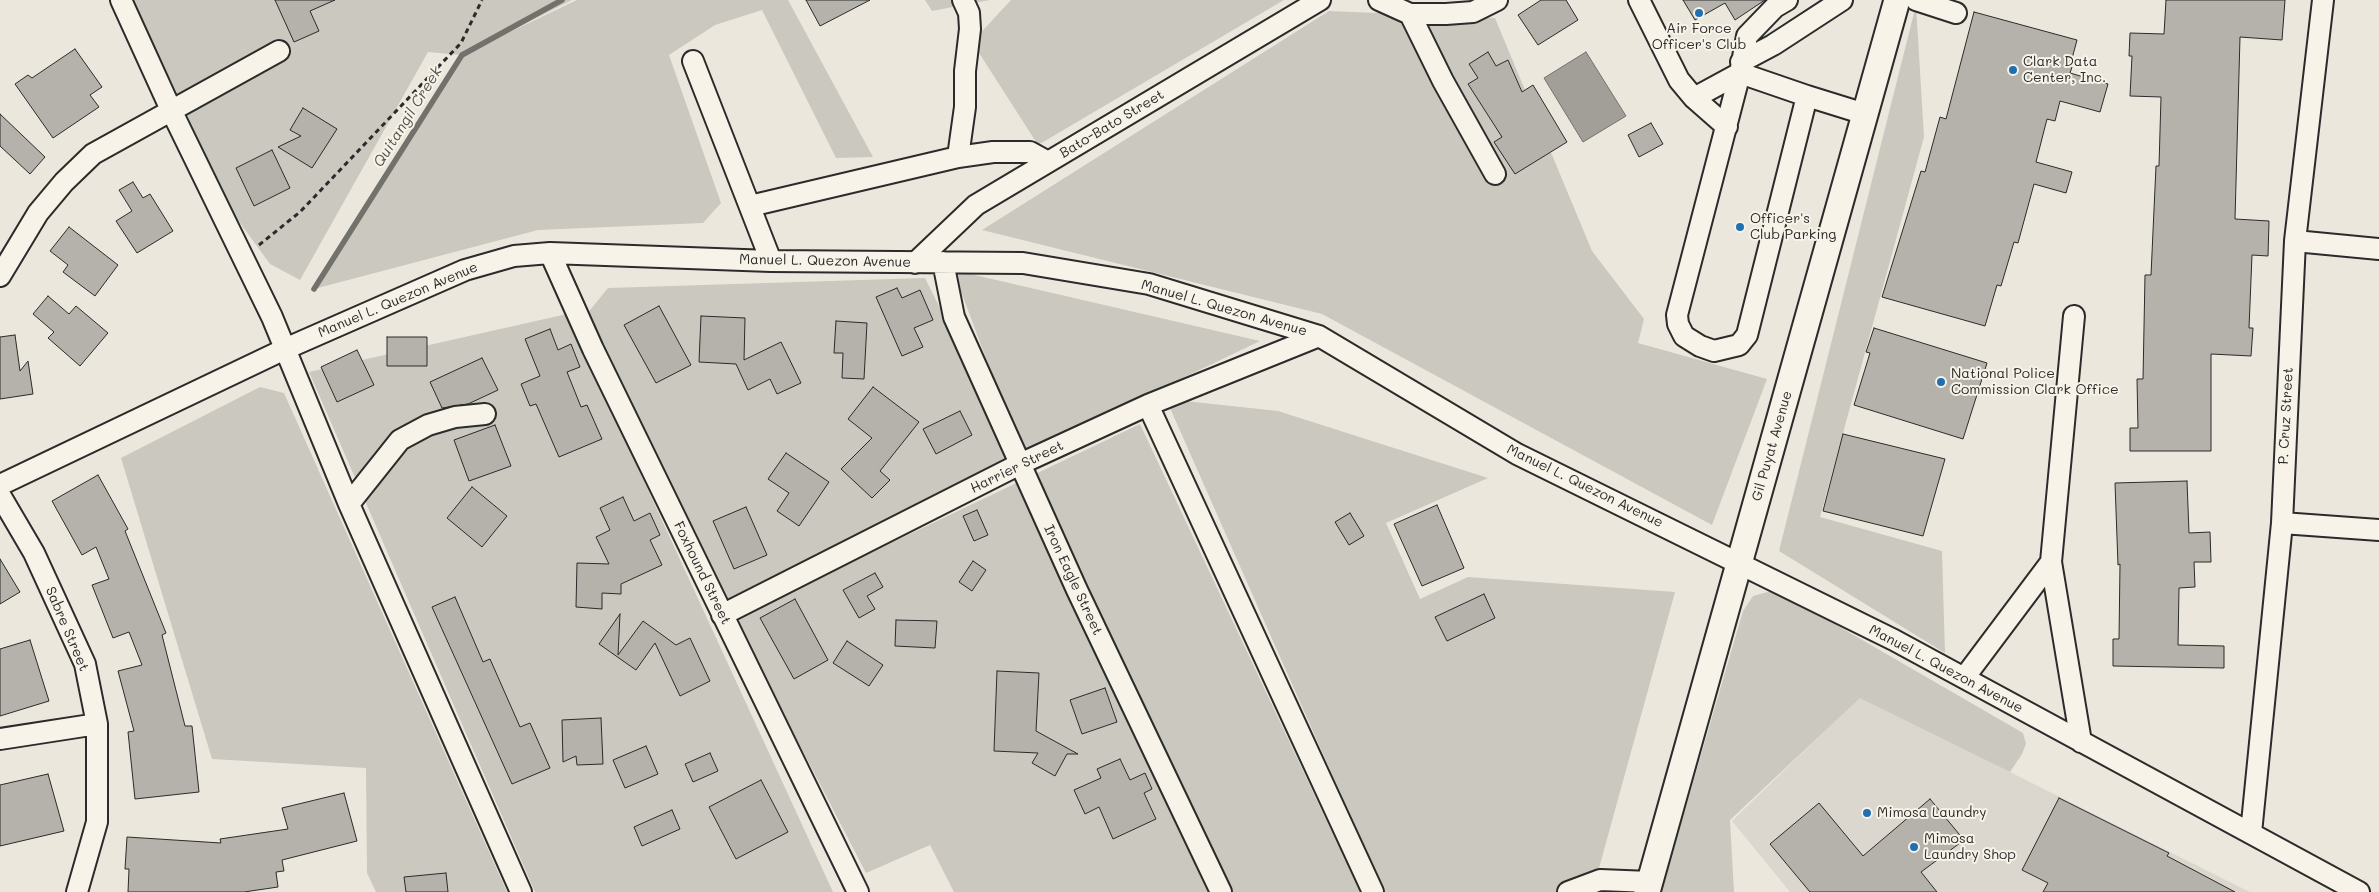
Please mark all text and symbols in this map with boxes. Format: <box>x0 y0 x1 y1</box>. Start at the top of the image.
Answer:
marker: Air Force Officer's Club <box>1693 7 1705 19</box>
place label: Air Force Officer's Club <box>1652 21 1746 54</box>
place label: Clark Data Center, Inc. <box>2023 54 2106 86</box>
water label: Quitangil Creek <box>370 63 446 171</box>
marker: Clark Data Center, Inc. <box>2007 64 2019 76</box>
street label: Bato-Bato Street <box>1057 86 1167 162</box>
place label: Officer's Club Parking <box>1750 211 1836 243</box>
marker: Officer's Club Parking <box>1734 221 1746 233</box>
street label: Manuel L. Quezon Avenue <box>739 251 911 271</box>
street label: Manuel L. Quezon Avenue <box>316 259 480 341</box>
street label: Manuel L. Quezon Avenue <box>1139 276 1309 340</box>
place label: National Police Commission Clark Office <box>1951 366 2119 398</box>
street label: P. Cruz Street <box>2275 367 2297 465</box>
marker: National Police Commission Clark Office <box>1935 376 1947 388</box>
street label: Gil Puyat Avenue <box>1748 389 1796 503</box>
street label: Harrier Street <box>968 437 1066 497</box>
street label: Manuel L. Quezon Avenue <box>1504 441 1666 531</box>
street label: Foxhound Street <box>670 519 734 627</box>
street label: Iron Eagle Street <box>1040 522 1106 638</box>
street label: Sabre Street <box>42 584 92 674</box>
street label: Manuel L. Quezon Avenue <box>1866 621 2026 717</box>
place label: Mimosa Laundry <box>1877 805 1987 821</box>
marker: Mimosa Laundry <box>1861 807 1873 819</box>
place label: Mimosa Laundry Shop <box>1924 831 2016 864</box>
marker: Mimosa Laundry Shop <box>1908 841 1920 853</box>

